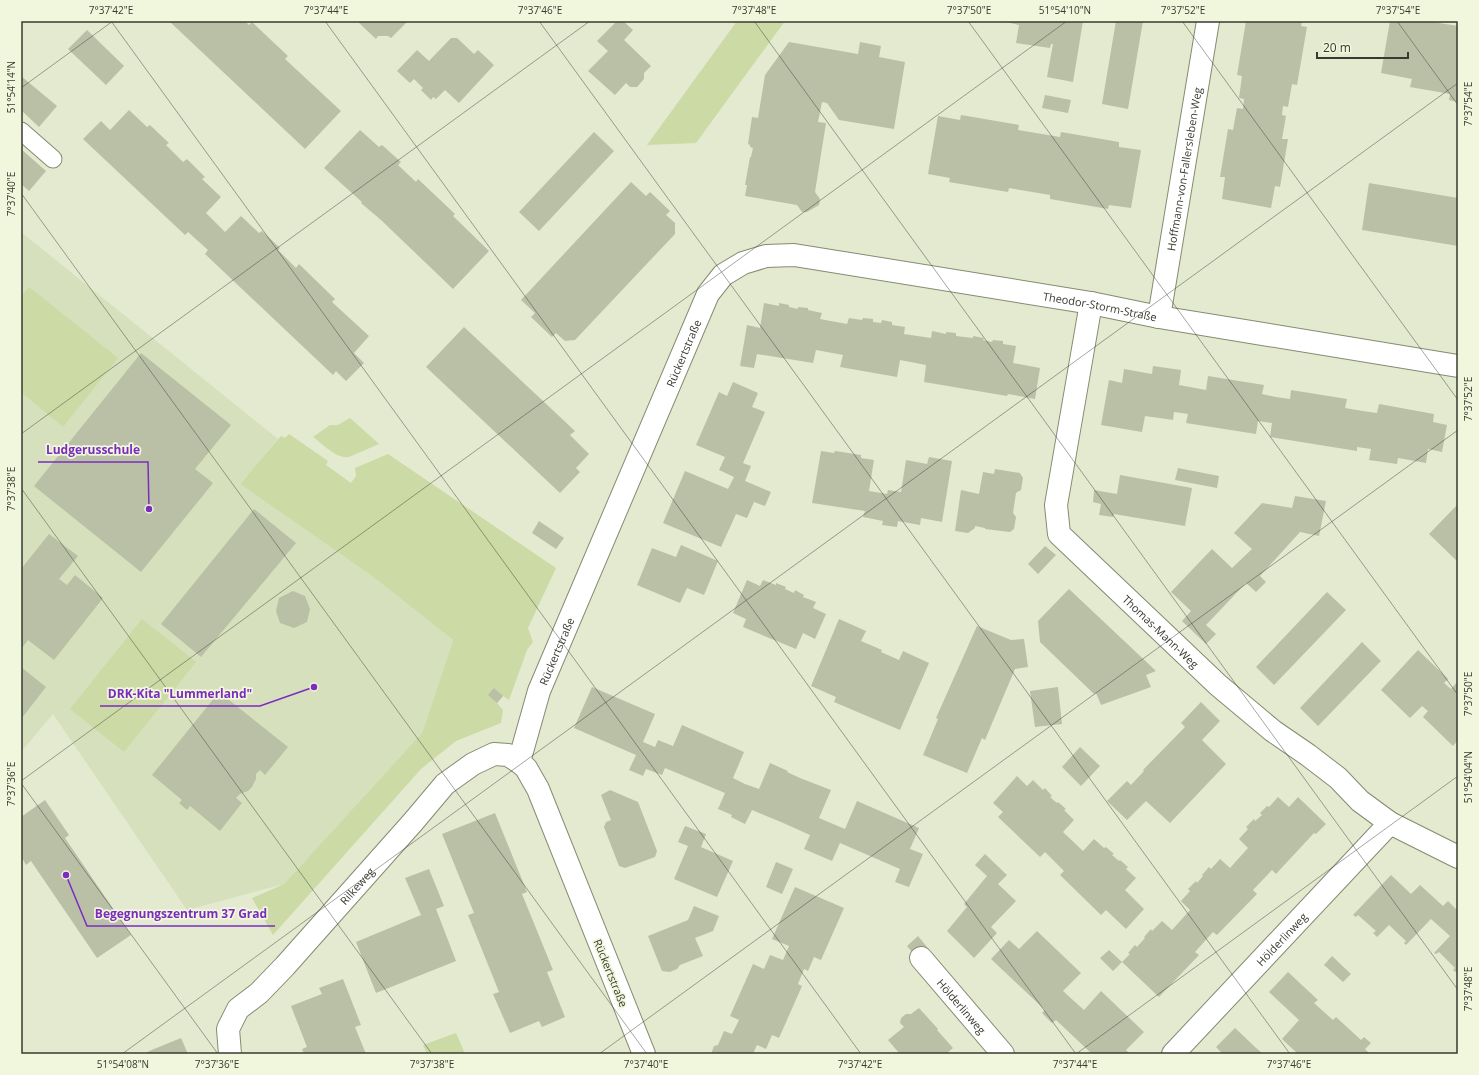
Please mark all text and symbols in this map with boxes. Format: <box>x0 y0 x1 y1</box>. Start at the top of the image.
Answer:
text: 7°37'42"E <box>89 3 133 17</box>
text: 7°37'44"E <box>304 3 348 17</box>
text: 7°37'46"E <box>518 3 562 17</box>
text: 7°37'48"E <box>732 3 776 17</box>
text: 7°37'50"E <box>947 3 991 17</box>
text: 51°54'10"N <box>1039 3 1091 17</box>
text: 7°37'52"E <box>1161 3 1205 17</box>
text: 7°37'54"E <box>1376 3 1420 17</box>
scale bar <box>1317 34 1408 60</box>
text: 20 m <box>1323 39 1351 56</box>
text: 51°54'14"N <box>4 61 18 113</box>
text: 7°37'54"E <box>1461 82 1475 126</box>
street label: Hoffmann-von-Fallersleben-Weg <box>1163 86 1204 252</box>
text: 7°37'40"E <box>4 172 18 216</box>
street label: Theodor-Storm-Straße <box>1042 288 1158 324</box>
street label: Rückertstraße <box>662 317 704 389</box>
text: 7°37'52"E <box>1461 377 1475 421</box>
callout: Ludgerusschule <box>38 438 148 462</box>
text: Ludgerusschule <box>46 441 140 458</box>
text: 7°37'38"E <box>4 467 18 511</box>
street label: Thomas-Mann-Weg <box>1120 591 1203 671</box>
street label: Rückertstraße <box>535 615 577 687</box>
text: 7°37'50"E <box>1461 672 1475 716</box>
callout: DRK-Kita "Lummerland" <box>100 682 260 706</box>
text: DRK-Kita "Lummerland" <box>108 685 252 702</box>
text: 51°54'04"N <box>1461 751 1475 803</box>
text: 7°37'36"E <box>4 762 18 806</box>
street label: Rilkeweg <box>336 864 377 907</box>
callout: Begegnungszentrum 37 Grad <box>87 902 275 926</box>
text: Begegnungszentrum 37 Grad <box>95 905 267 922</box>
street label: Hölderlinweg <box>1252 909 1310 969</box>
street label: Rückertstraße <box>591 937 631 1009</box>
text: 7°37'48"E <box>1461 967 1475 1011</box>
street label: Hölderlinweg <box>934 975 990 1037</box>
text: 51°54'08"N <box>97 1057 149 1071</box>
text: 7°37'36"E <box>195 1057 239 1071</box>
text: 7°37'38"E <box>410 1057 454 1071</box>
text: 7°37'40"E <box>624 1057 668 1071</box>
text: 7°37'42"E <box>838 1057 882 1071</box>
text: 7°37'44"E <box>1053 1057 1097 1071</box>
text: 7°37'46"E <box>1267 1057 1311 1071</box>

